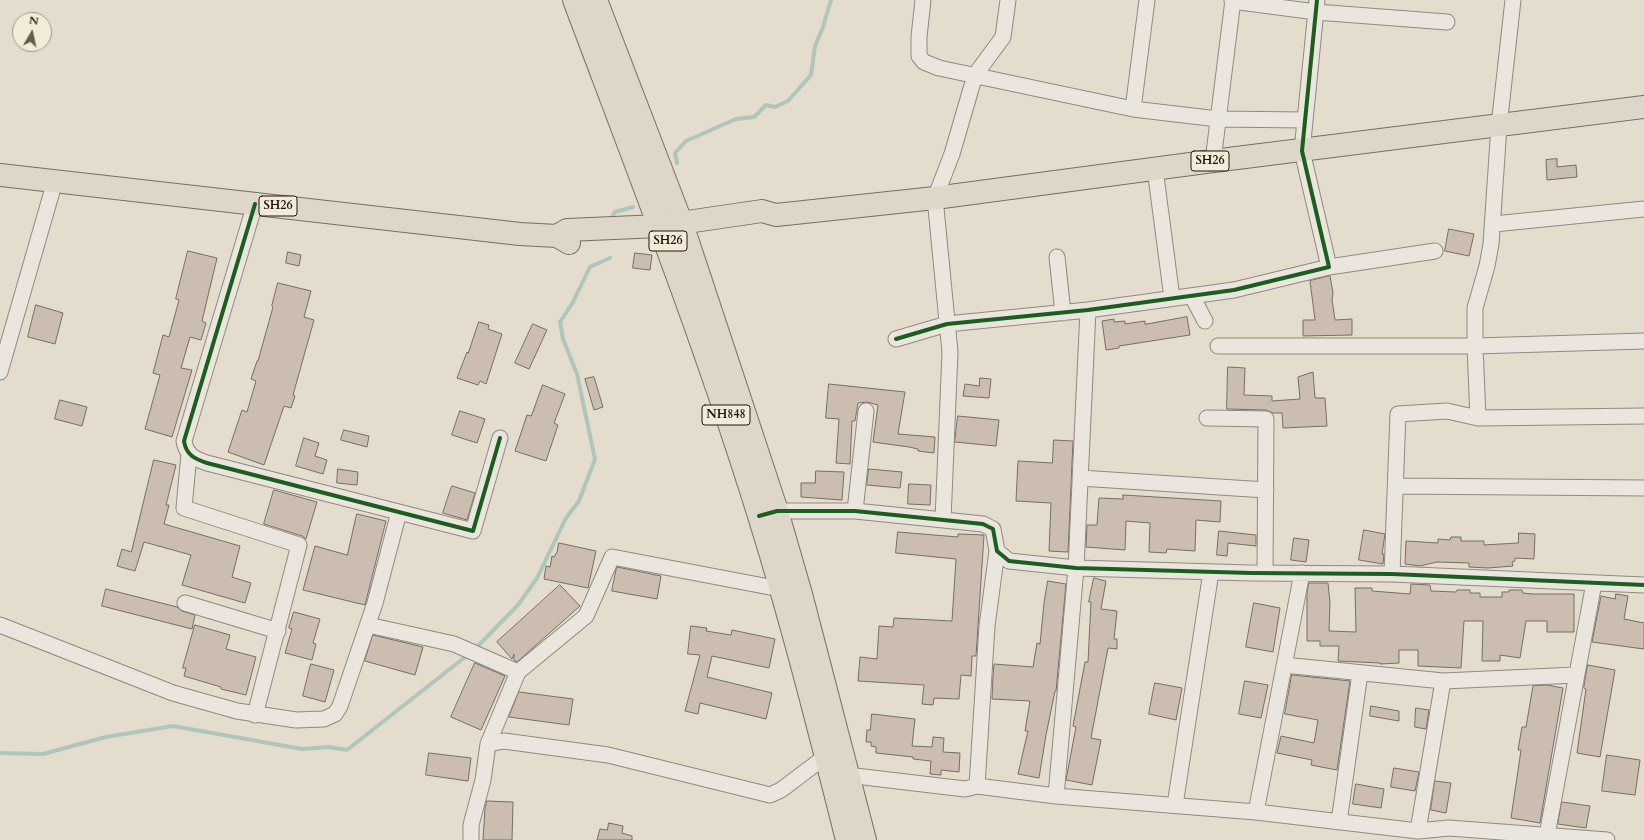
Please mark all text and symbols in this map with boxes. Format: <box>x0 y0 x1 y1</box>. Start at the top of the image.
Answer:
north arrow <box>12 12 52 52</box>
text: N <box>28 12 40 29</box>
road number: SH26 <box>1191 151 1229 171</box>
road number: SH26 <box>259 196 297 216</box>
road number: SH26 <box>649 231 687 251</box>
road number: NH848 <box>702 405 750 425</box>

